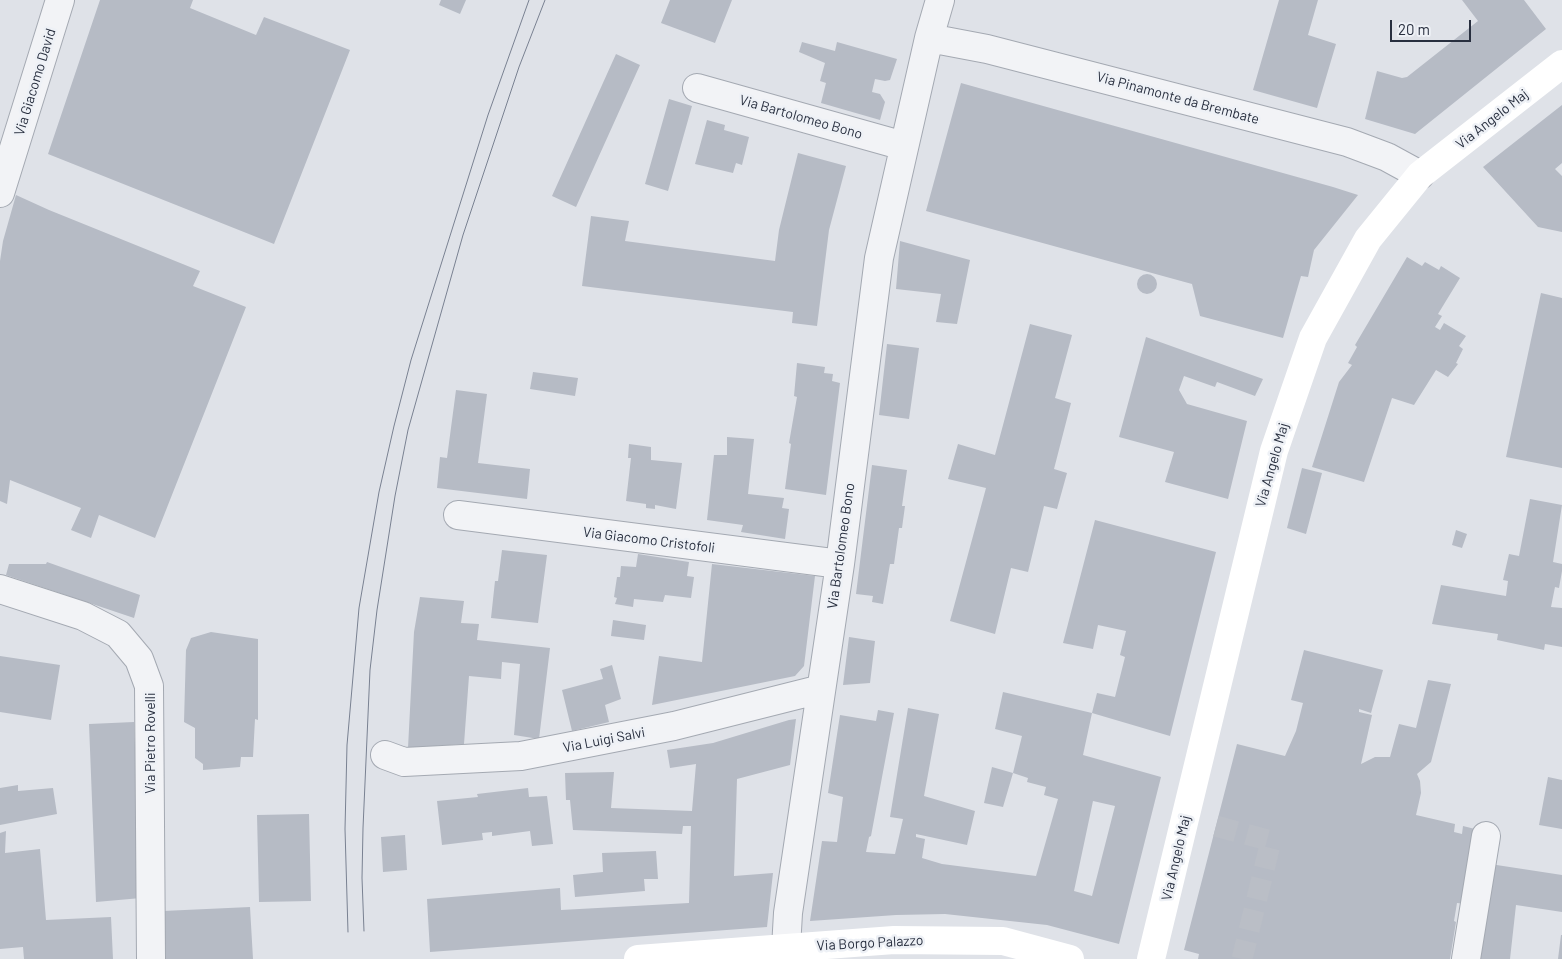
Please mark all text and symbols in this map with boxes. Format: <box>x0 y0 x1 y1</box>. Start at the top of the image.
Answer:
scale bar <box>1392 10 1473 42</box>
text: 20 m <box>1398 20 1430 38</box>
street label: Via Giacomo David <box>11 26 59 138</box>
street label: Via Pinamonte da Brembate <box>1095 68 1261 128</box>
street label: Via Angelo Maj <box>1453 86 1531 152</box>
street label: Via Bartolomeo Bono <box>738 91 864 143</box>
street label: Via Angelo Maj <box>1252 421 1292 509</box>
street label: Via Bartolomeo Bono <box>824 482 858 610</box>
street label: Via Giacomo Cristofoli <box>582 524 716 556</box>
street label: Via Pietro Rovelli <box>142 692 158 794</box>
street label: Via Luigi Salvi <box>561 724 647 756</box>
street label: Via Angelo Maj <box>1158 814 1194 902</box>
street label: Via Borgo Palazzo <box>816 932 924 954</box>

